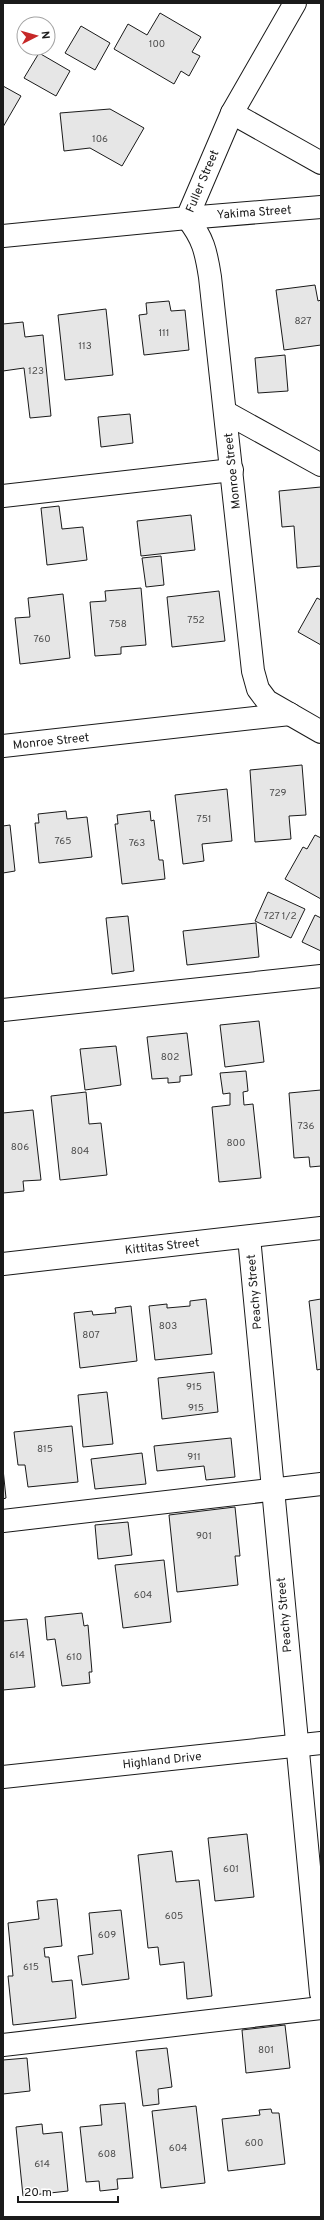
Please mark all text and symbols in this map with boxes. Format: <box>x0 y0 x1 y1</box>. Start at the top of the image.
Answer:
north arrow <box>16 16 56 56</box>
text: N <box>38 30 52 40</box>
house number: 100 <box>149 38 165 51</box>
house number: 106 <box>92 133 108 146</box>
street label: Fuller Street <box>183 148 223 215</box>
street label: Yakima Street <box>216 202 292 224</box>
house number: 827 <box>294 315 312 328</box>
house number: 111 <box>158 327 170 340</box>
house number: 113 <box>78 340 92 353</box>
house number: 123 <box>28 365 44 378</box>
street label: Monroe Street <box>221 432 245 510</box>
house number: 752 <box>187 614 205 627</box>
house number: 758 <box>109 618 127 631</box>
house number: 760 <box>33 633 51 646</box>
street label: Monroe Street <box>12 730 90 754</box>
house number: 729 <box>269 787 287 800</box>
house number: 751 <box>196 813 212 826</box>
house number: 765 <box>55 835 71 848</box>
house number: 763 <box>129 837 145 850</box>
house number: 727 1/2 <box>263 910 297 923</box>
house number: 802 <box>161 1051 179 1064</box>
house number: 736 <box>297 1120 315 1133</box>
house number: 800 <box>227 1137 245 1150</box>
house number: 806 <box>11 1141 29 1154</box>
house number: 804 <box>71 1145 89 1158</box>
street label: Kittitas Street <box>124 1235 200 1259</box>
street label: Peachy Street <box>244 1254 266 1330</box>
house number: 803 <box>159 1320 177 1333</box>
house number: 807 <box>82 1329 100 1342</box>
house number: 915 <box>186 1381 202 1394</box>
house number: 915 <box>188 1402 204 1415</box>
house number: 815 <box>37 1443 53 1456</box>
house number: 911 <box>187 1451 201 1464</box>
house number: 901 <box>196 1530 212 1543</box>
street label: Peachy Street <box>274 1577 296 1653</box>
house number: 604 <box>134 1589 152 1602</box>
house number: 614 <box>9 1649 25 1662</box>
house number: 610 <box>66 1651 82 1664</box>
street label: Highland Drive <box>122 1749 202 1773</box>
house number: 601 <box>223 1863 239 1876</box>
house number: 605 <box>165 1910 183 1923</box>
house number: 609 <box>98 1929 116 1942</box>
house number: 615 <box>23 1961 39 1974</box>
house number: 801 <box>258 2044 274 2057</box>
house number: 600 <box>245 2137 263 2150</box>
house number: 604 <box>169 2142 187 2155</box>
house number: 608 <box>98 2148 116 2161</box>
house number: 614 <box>34 2158 50 2171</box>
scale bar <box>18 2178 118 2204</box>
text: 20 m <box>24 2185 52 2201</box>

